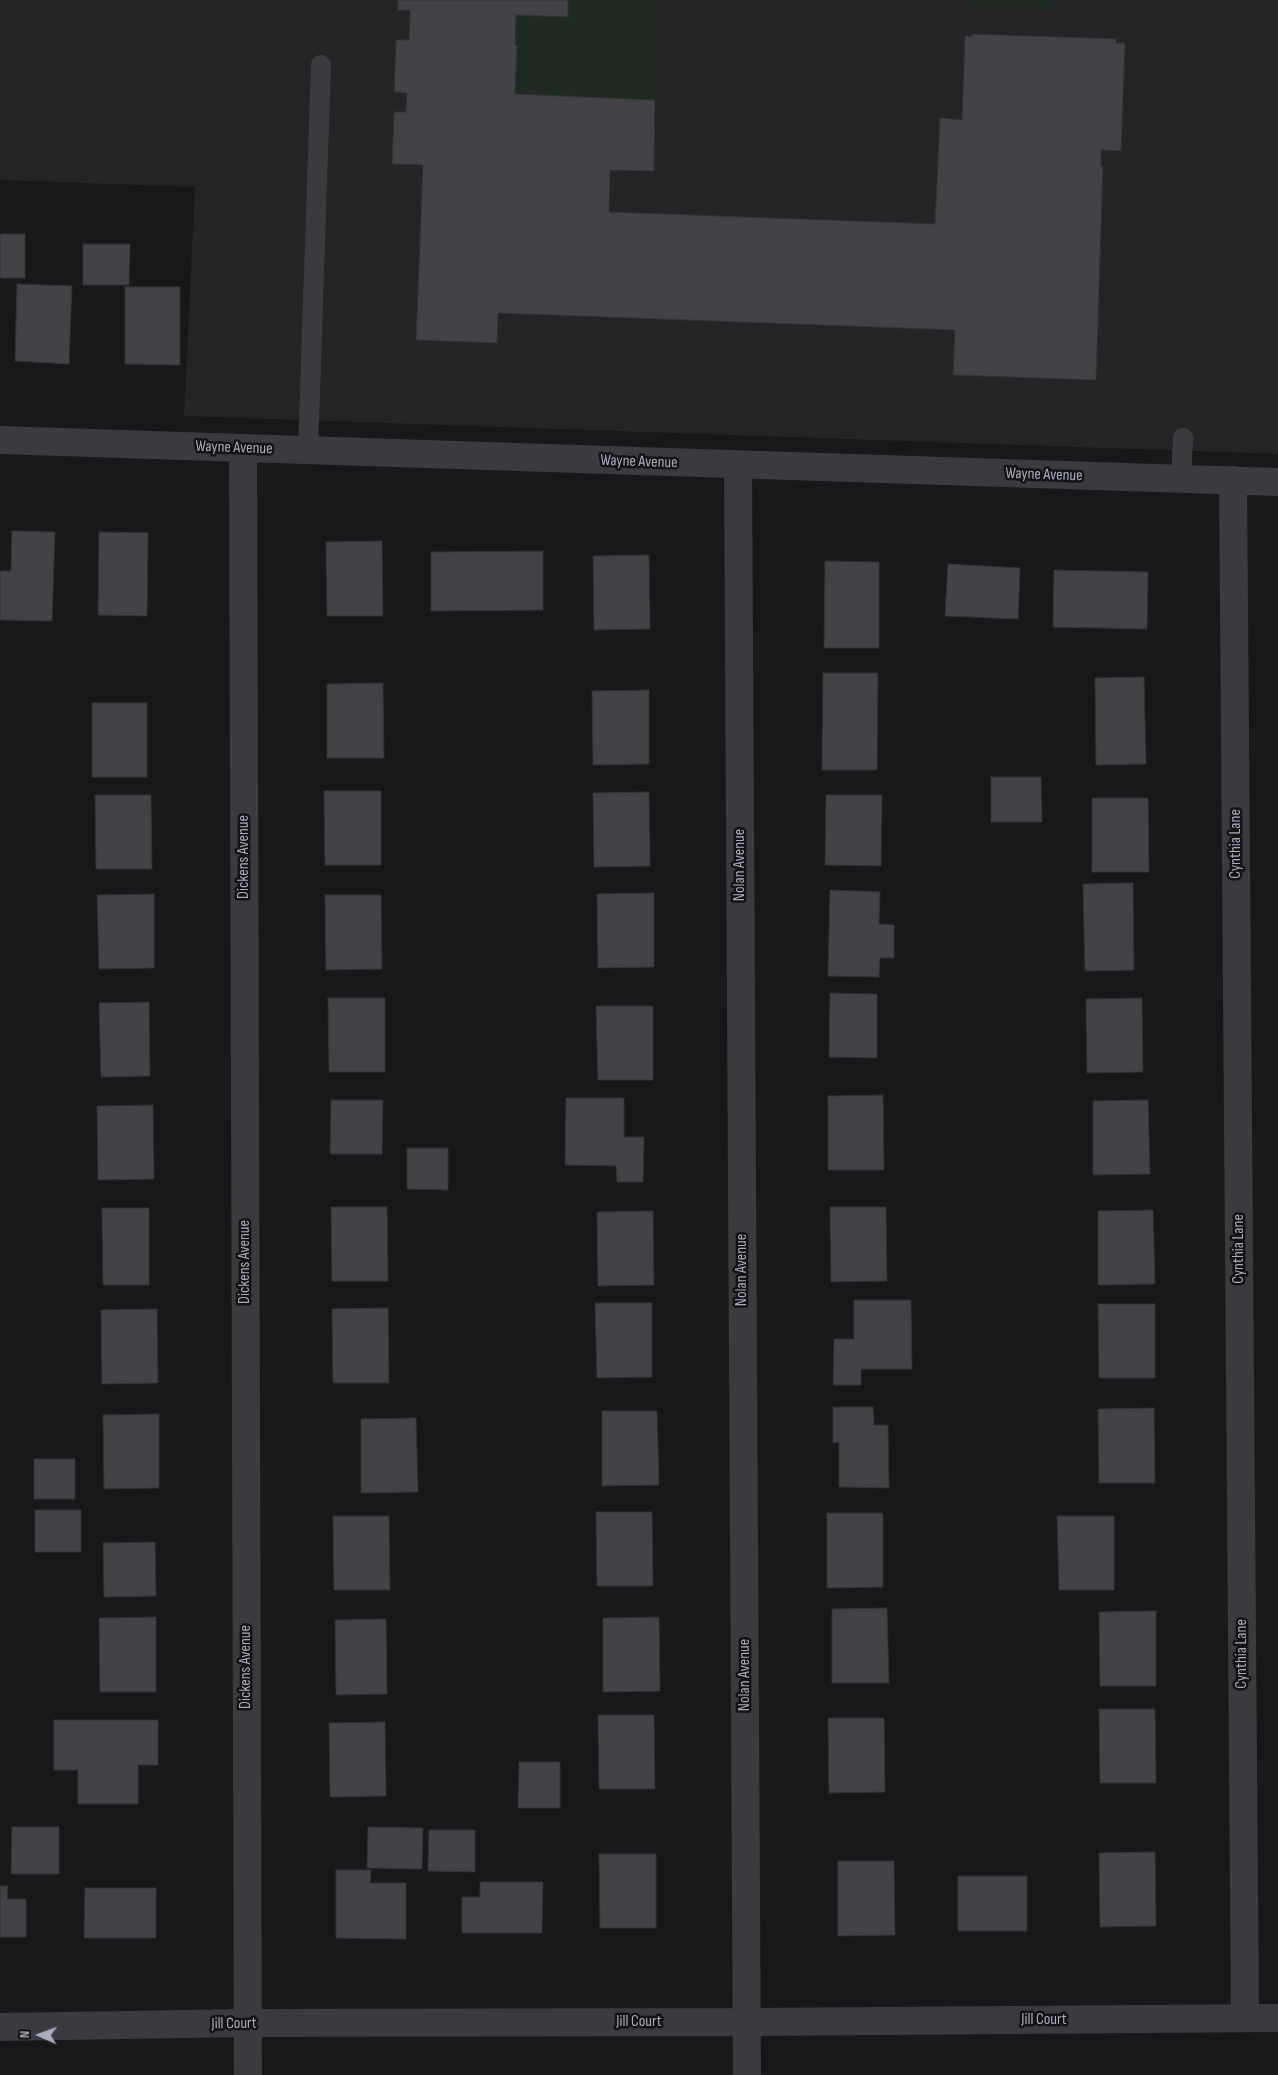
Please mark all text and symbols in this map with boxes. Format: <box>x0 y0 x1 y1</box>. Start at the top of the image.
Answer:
street label: Wayne Avenue <box>195 437 273 459</box>
street label: Wayne Avenue <box>600 451 678 473</box>
street label: Wayne Avenue <box>1005 464 1083 486</box>
street label: Cynthia Lane <box>1226 809 1246 879</box>
street label: Dickens Avenue <box>234 815 254 899</box>
street label: Nolan Avenue <box>730 829 750 901</box>
street label: Cynthia Lane <box>1229 1214 1249 1284</box>
street label: Dickens Avenue <box>235 1220 255 1304</box>
street label: Nolan Avenue <box>732 1234 752 1306</box>
street label: Cynthia Lane <box>1232 1619 1252 1689</box>
street label: Dickens Avenue <box>236 1625 256 1709</box>
street label: Nolan Avenue <box>735 1639 755 1711</box>
north arrow <box>15 2010 65 2060</box>
street label: Jill Court <box>1021 2010 1067 2030</box>
street label: Jill Court <box>616 2012 662 2032</box>
street label: Jill Court <box>211 2014 257 2034</box>
text: N <box>16 2030 33 2039</box>

